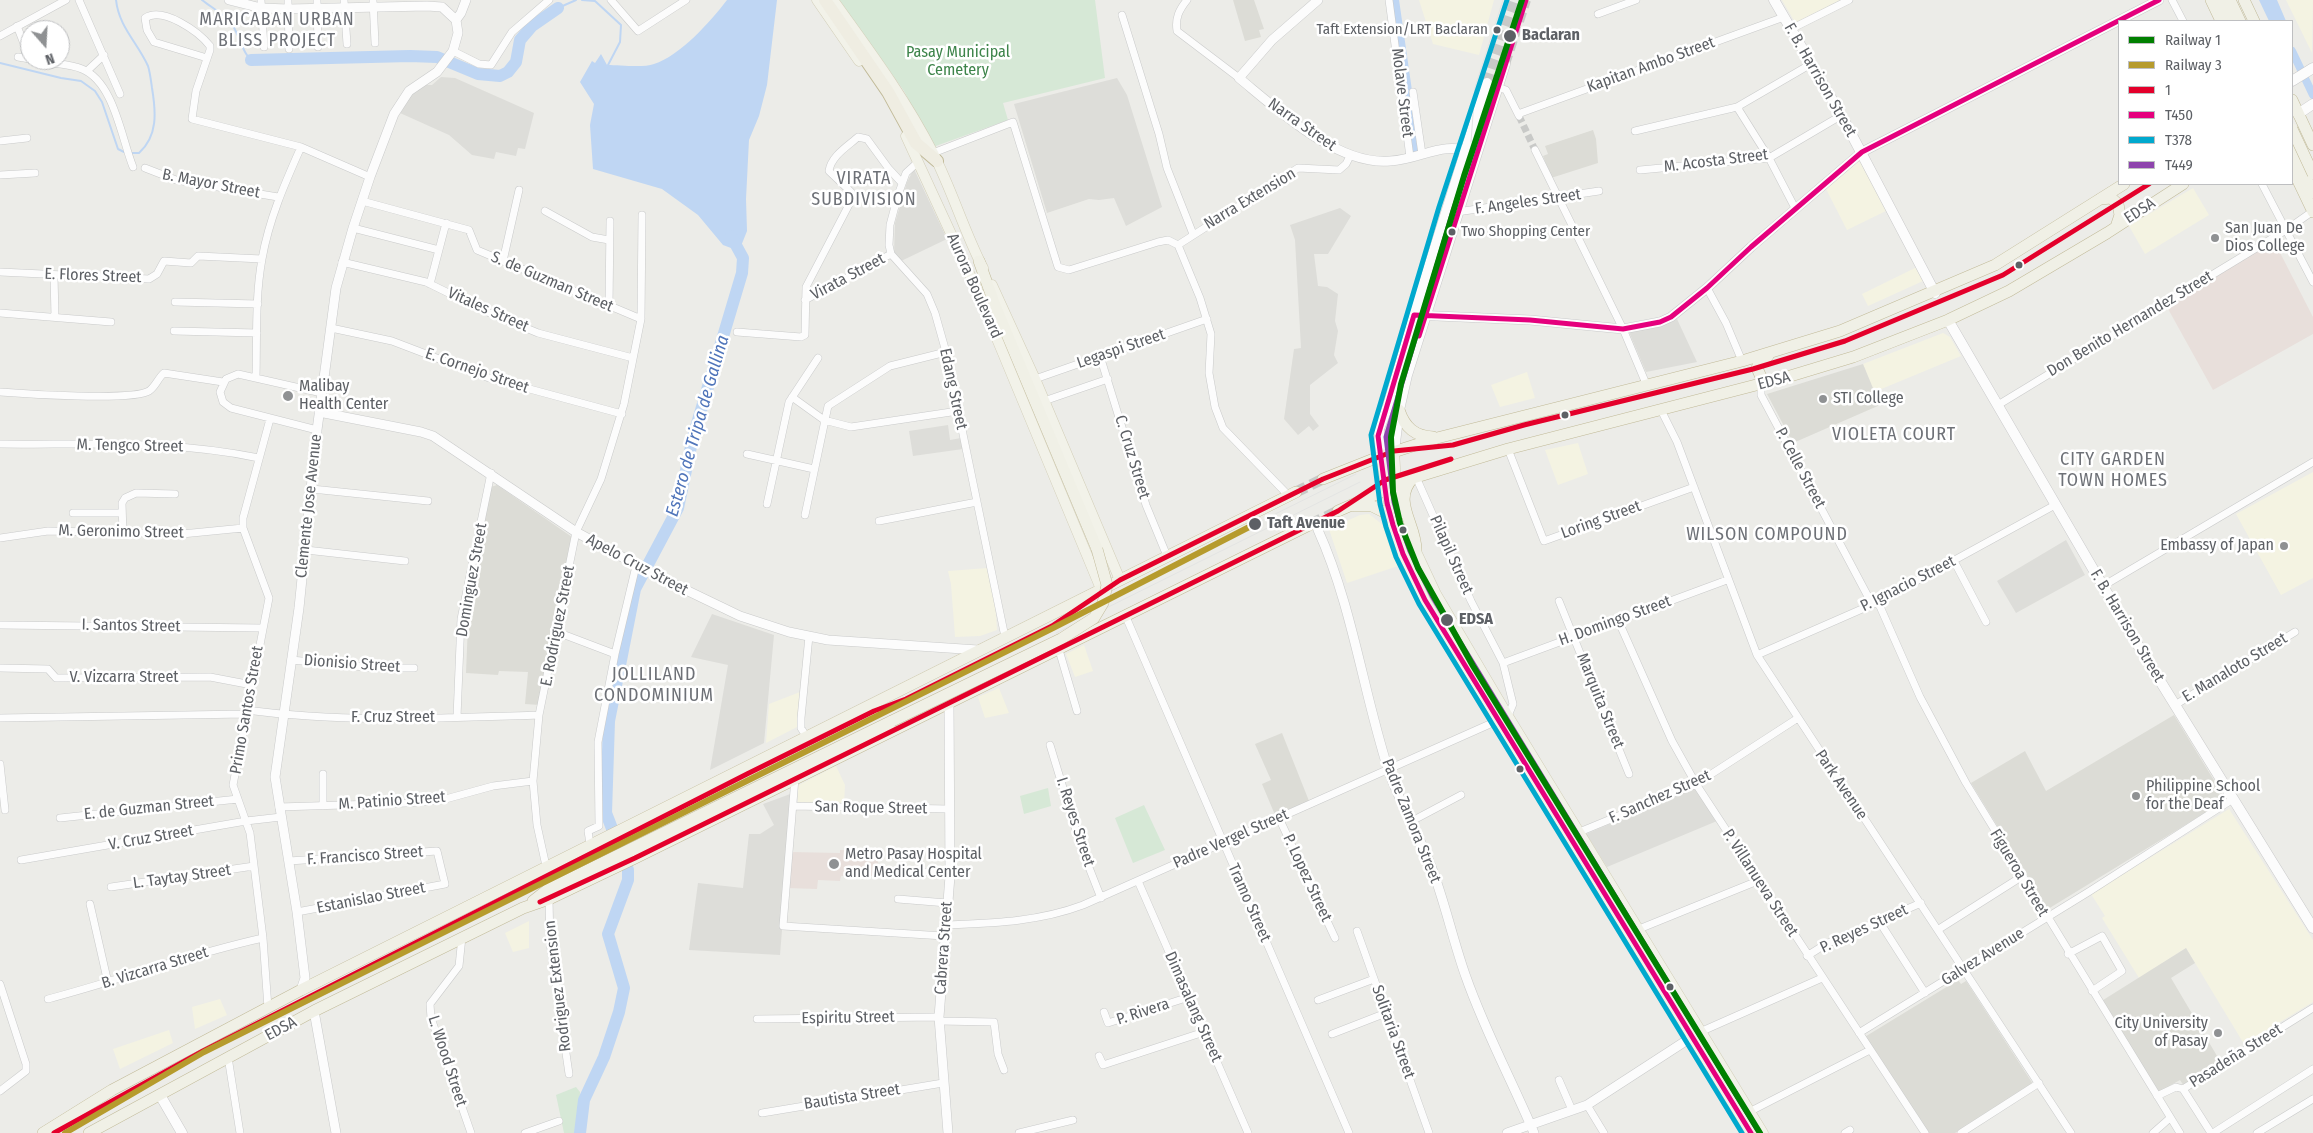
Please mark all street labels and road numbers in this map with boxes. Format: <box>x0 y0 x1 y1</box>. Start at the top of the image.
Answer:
street label: F. B. Harrison Street <box>1780 20 1860 140</box>
street label: Kapitan Ambo Street <box>1584 33 1718 97</box>
street label: Molave Street <box>1387 47 1417 139</box>
street label: Narra Street <box>1264 94 1340 156</box>
street label: M. Acosta Street <box>1663 145 1769 177</box>
street label: Narra Extension <box>1201 164 1299 234</box>
street label: B. Mayor Street <box>161 165 261 203</box>
street label: F. Angeles Street <box>1474 185 1582 219</box>
street label: EDSA <box>2121 194 2159 228</box>
street label: Aurora Boulevard <box>942 230 1006 342</box>
street label: S. de Guzman Street <box>488 248 616 316</box>
street label: Virata Street <box>808 249 888 305</box>
street label: E. Flores Street <box>44 265 142 287</box>
street label: Don Benito Hernandez Street <box>2044 267 2216 381</box>
street label: Vitales Street <box>444 284 532 336</box>
street label: Legaspi Street <box>1074 325 1168 373</box>
street label: E. Cornejo Street <box>423 344 531 398</box>
street label: Edang Street <box>935 347 971 431</box>
street label: EDSA <box>1756 367 1792 395</box>
street label: C. Cruz Street <box>1110 413 1154 501</box>
street label: P. Celle Street <box>1771 424 1829 512</box>
street label: Clemente Jose Avenue <box>292 433 326 579</box>
street label: M. Tengco Street <box>76 435 184 457</box>
street label: Loring Street <box>1558 497 1644 543</box>
street label: Pilapil Street <box>1425 513 1477 597</box>
street label: M. Geronimo Street <box>58 521 184 543</box>
street label: Dominguez Street <box>453 521 491 639</box>
street label: Apelo Cruz Street <box>583 530 691 600</box>
street label: P. Ignacio Street <box>1857 552 1959 616</box>
street label: E. Rodriguez Street <box>537 564 579 688</box>
street label: F. B. Harrison Street <box>2086 566 2168 686</box>
street label: H. Domingo Street <box>1556 592 1674 650</box>
street label: I. Santos Street <box>81 616 181 636</box>
street label: E. Manaloto Street <box>2179 629 2291 707</box>
street label: Primo Santos Street <box>226 644 268 776</box>
street label: Marquita Street <box>1572 650 1628 752</box>
street label: Dionisio Street <box>303 651 401 677</box>
street label: V. Vizcarra Street <box>69 668 179 688</box>
street label: F. Cruz Street <box>351 708 435 728</box>
street label: Park Avenue <box>1811 746 1871 824</box>
street label: Padre Zamora Street <box>1377 756 1445 886</box>
street label: F. Sanchez Street <box>1606 766 1714 828</box>
street label: I. Reyes Street <box>1052 775 1098 869</box>
street label: M. Patinio Street <box>338 788 446 814</box>
street label: E. de Guzman Street <box>83 792 215 824</box>
street label: San Roque Street <box>814 797 928 819</box>
street label: Padre Vergel Street <box>1170 805 1292 873</box>
street label: V. Cruz Street <box>107 821 195 855</box>
street label: P. Villanueva Street <box>1718 826 1802 940</box>
street label: Figueroa Street <box>1985 826 2053 920</box>
street label: P. Lopez Street <box>1278 831 1336 925</box>
street label: F. Francisco Street <box>306 842 424 870</box>
street label: L. Taytay Street <box>132 861 232 893</box>
street label: Tramo Street <box>1223 861 1275 945</box>
street label: Estanislao Street <box>315 878 427 918</box>
street label: P. Reyes Street <box>1817 900 1911 958</box>
street label: Cabrera Street <box>931 901 957 995</box>
street label: Rodriguez Extension <box>540 919 576 1053</box>
street label: Galvez Avenue <box>1938 924 2028 990</box>
street label: B. Vizcarra Street <box>99 943 211 993</box>
street label: Dimasalang Street <box>1160 949 1226 1065</box>
street label: Solitaria Street <box>1367 983 1419 1081</box>
street label: P. Rivera <box>1114 994 1172 1030</box>
street label: Espiritu Street <box>801 1008 895 1028</box>
street label: EDSA <box>262 1013 300 1045</box>
street label: L. Wood Street <box>423 1013 471 1109</box>
street label: Pasadeña Street <box>2186 1020 2286 1092</box>
street label: Bautista Street <box>803 1080 901 1114</box>

